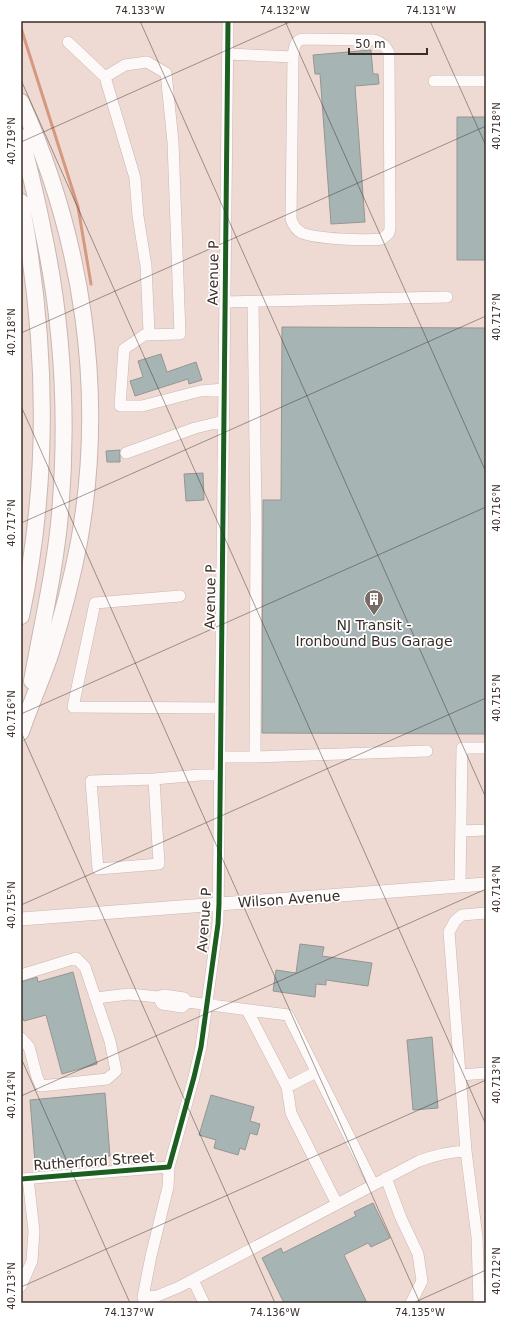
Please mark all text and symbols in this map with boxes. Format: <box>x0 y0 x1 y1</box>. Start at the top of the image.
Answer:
text: 74.133°W <box>115 5 165 16</box>
text: 74.132°W <box>260 5 310 16</box>
text: 74.131°W <box>406 5 456 16</box>
scale bar <box>349 30 427 56</box>
text: 50 m <box>355 37 386 51</box>
text: 40.718°N <box>491 102 502 150</box>
text: 40.719°N <box>6 117 17 165</box>
street label: Avenue P <box>204 240 222 306</box>
text: 40.717°N <box>491 293 502 341</box>
text: 40.718°N <box>6 308 17 356</box>
text: 40.716°N <box>491 484 502 532</box>
text: 40.717°N <box>6 499 17 547</box>
street label: Avenue P <box>201 564 219 630</box>
building icon: NJ Transit - Ironbound Bus Garage <box>363 588 385 616</box>
place label: NJ Transit - Ironbound Bus Garage <box>295 617 453 649</box>
text: 40.715°N <box>491 674 502 722</box>
text: 40.716°N <box>6 690 17 738</box>
text: 40.714°N <box>491 865 502 913</box>
text: 40.715°N <box>6 881 17 929</box>
street label: Avenue P <box>194 887 214 953</box>
street label: Wilson Avenue <box>237 887 341 911</box>
text: 40.713°N <box>491 1056 502 1104</box>
text: 40.714°N <box>6 1071 17 1119</box>
street label: Rutherford Street <box>33 1149 156 1173</box>
text: 40.712°N <box>491 1247 502 1295</box>
text: 40.713°N <box>6 1262 17 1310</box>
text: 74.137°W <box>104 1307 154 1318</box>
text: 74.136°W <box>250 1307 300 1318</box>
text: 74.135°W <box>395 1307 445 1318</box>

